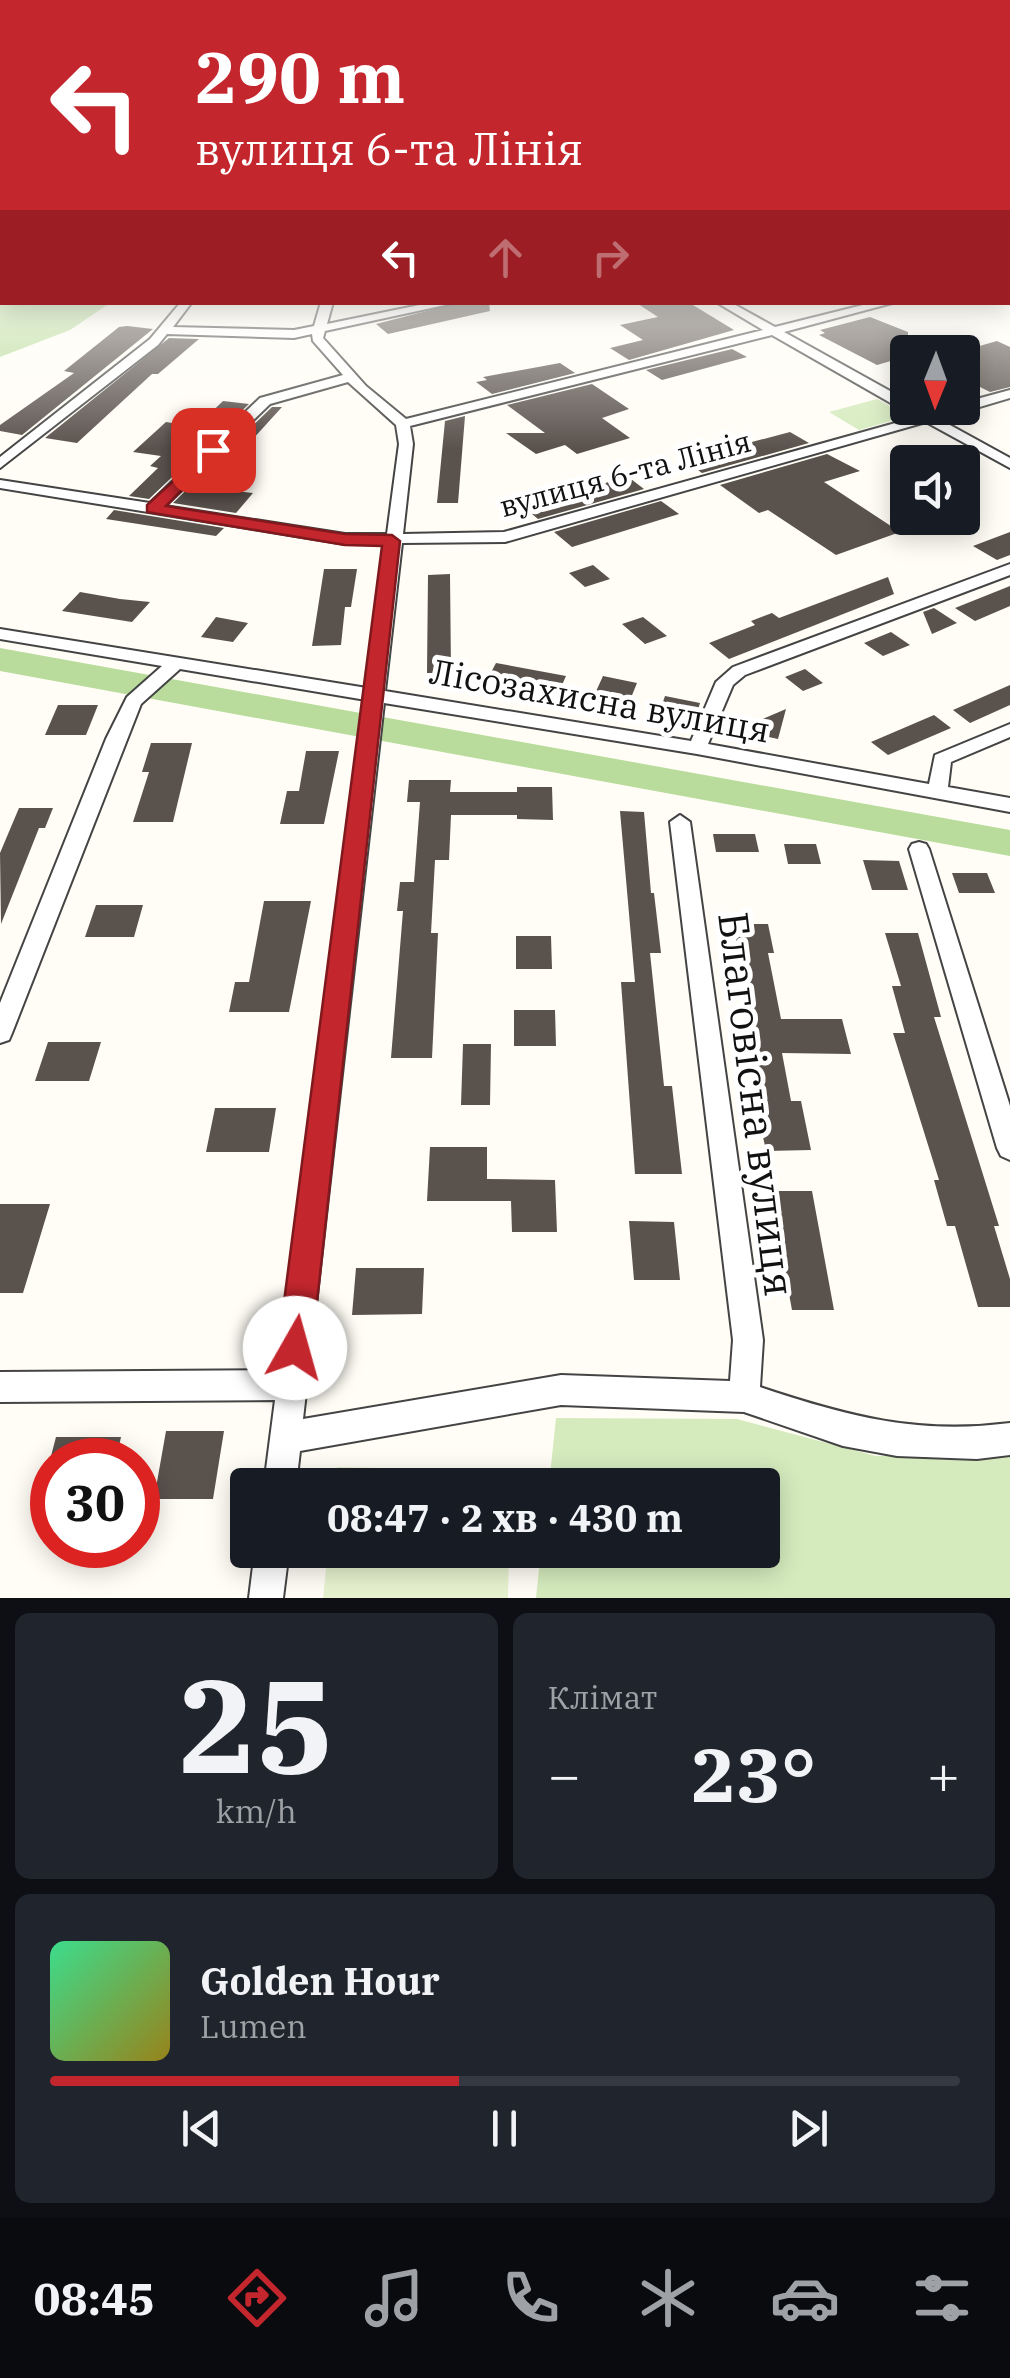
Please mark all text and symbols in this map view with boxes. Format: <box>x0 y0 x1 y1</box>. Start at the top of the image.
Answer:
text: 290 m <box>195 31 405 122</box>
icon: left <box>30 40 160 170</box>
text: вулиця 6-та Лінія <box>195 119 583 177</box>
icon: left <box>373 230 428 285</box>
icon: ahead <box>478 230 533 285</box>
icon: right <box>583 230 638 285</box>
north arrow <box>890 335 980 425</box>
map controls <box>890 335 980 535</box>
pin <box>171 408 256 493</box>
street label: вулиця 6-та Лінія <box>495 421 755 525</box>
icon: arrive <box>186 423 241 478</box>
button: sound <box>890 445 980 535</box>
street label: Лісозахисна вулиця <box>426 647 774 753</box>
street label: Благовісна вулиця <box>706 909 808 1299</box>
position arrow <box>243 1296 347 1400</box>
speed limit sign: 30 <box>30 1438 160 1568</box>
text: 08:47 · 2 хв · 430 m <box>327 1493 683 1542</box>
text: 25 <box>178 1640 334 1809</box>
text: Клімат <box>548 1676 657 1718</box>
text: 23° <box>691 1725 816 1823</box>
text: − <box>548 1739 581 1810</box>
text: + <box>927 1739 960 1810</box>
text: km/h <box>216 1790 297 1832</box>
text: Golden Hour <box>200 1956 440 2005</box>
text: Lumen <box>200 2005 307 2047</box>
icon: previous <box>174 2101 229 2156</box>
icon: pause <box>477 2101 532 2156</box>
icon: next <box>781 2101 836 2156</box>
icon: directions <box>222 2263 292 2333</box>
icon: music <box>359 2263 429 2333</box>
icon: phone <box>496 2263 566 2333</box>
icon: climate <box>633 2263 703 2333</box>
icon: car <box>770 2263 840 2333</box>
icon: filters <box>907 2263 977 2333</box>
text: 08:45 <box>33 2269 155 2327</box>

